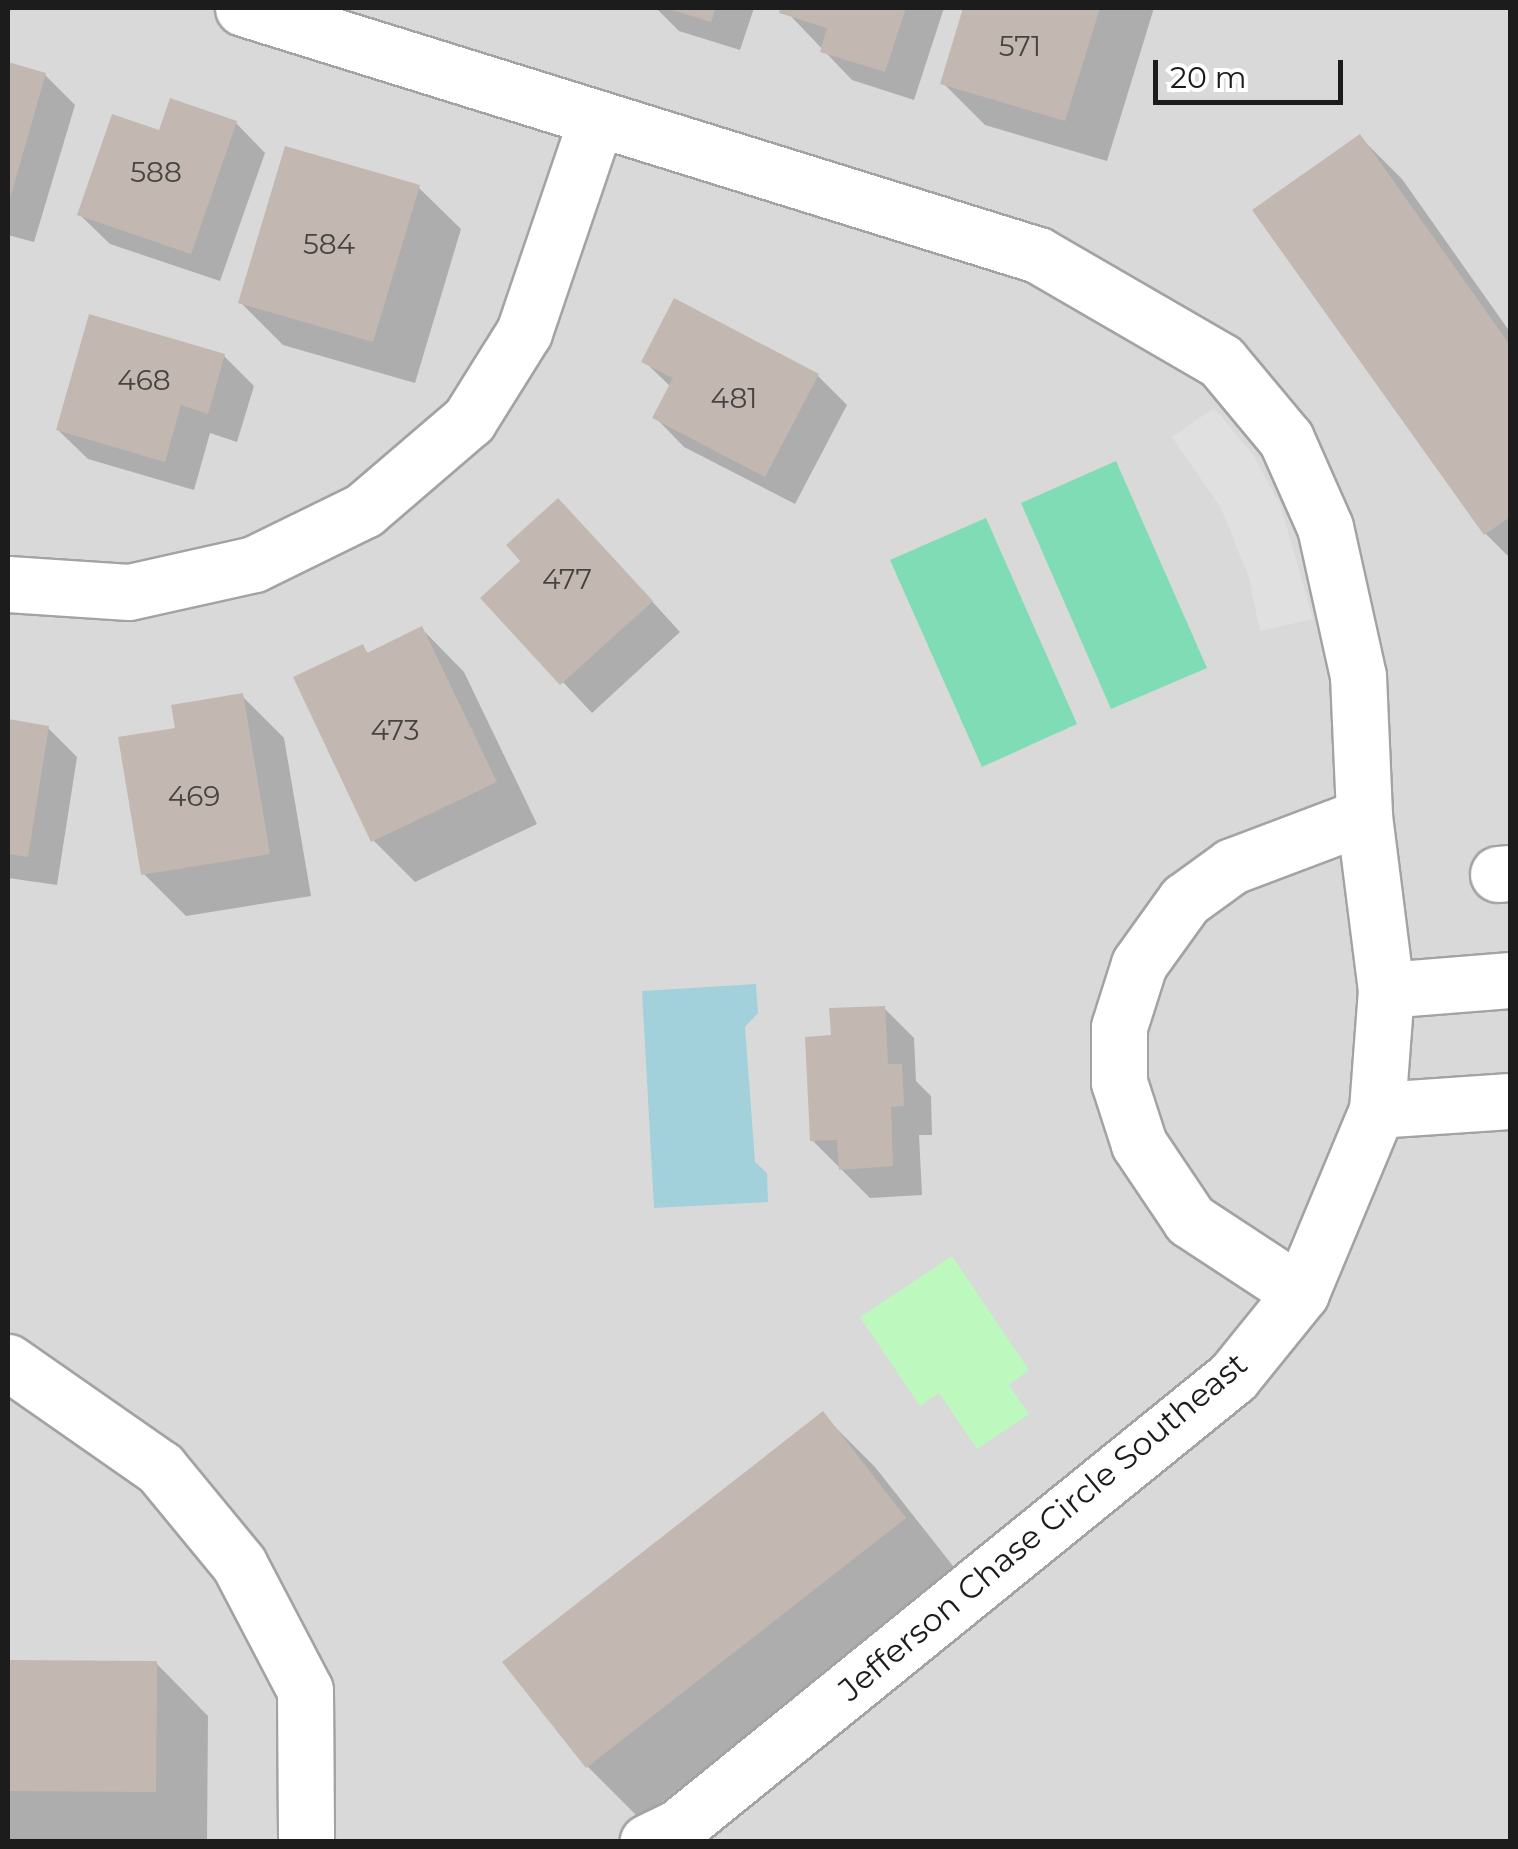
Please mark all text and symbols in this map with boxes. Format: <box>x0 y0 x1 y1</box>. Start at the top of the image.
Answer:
house number: 571 <box>999 29 1041 63</box>
scale bar <box>1158 40 1348 102</box>
text: 20 m <box>1170 59 1247 96</box>
house number: 588 <box>130 155 182 189</box>
house number: 584 <box>303 227 355 261</box>
house number: 468 <box>117 363 171 397</box>
house number: 481 <box>711 381 757 415</box>
house number: 477 <box>542 562 592 596</box>
house number: 473 <box>370 713 420 747</box>
house number: 469 <box>168 779 220 813</box>
street label: Jefferson Chase Circle Southeast <box>831 1345 1255 1709</box>

